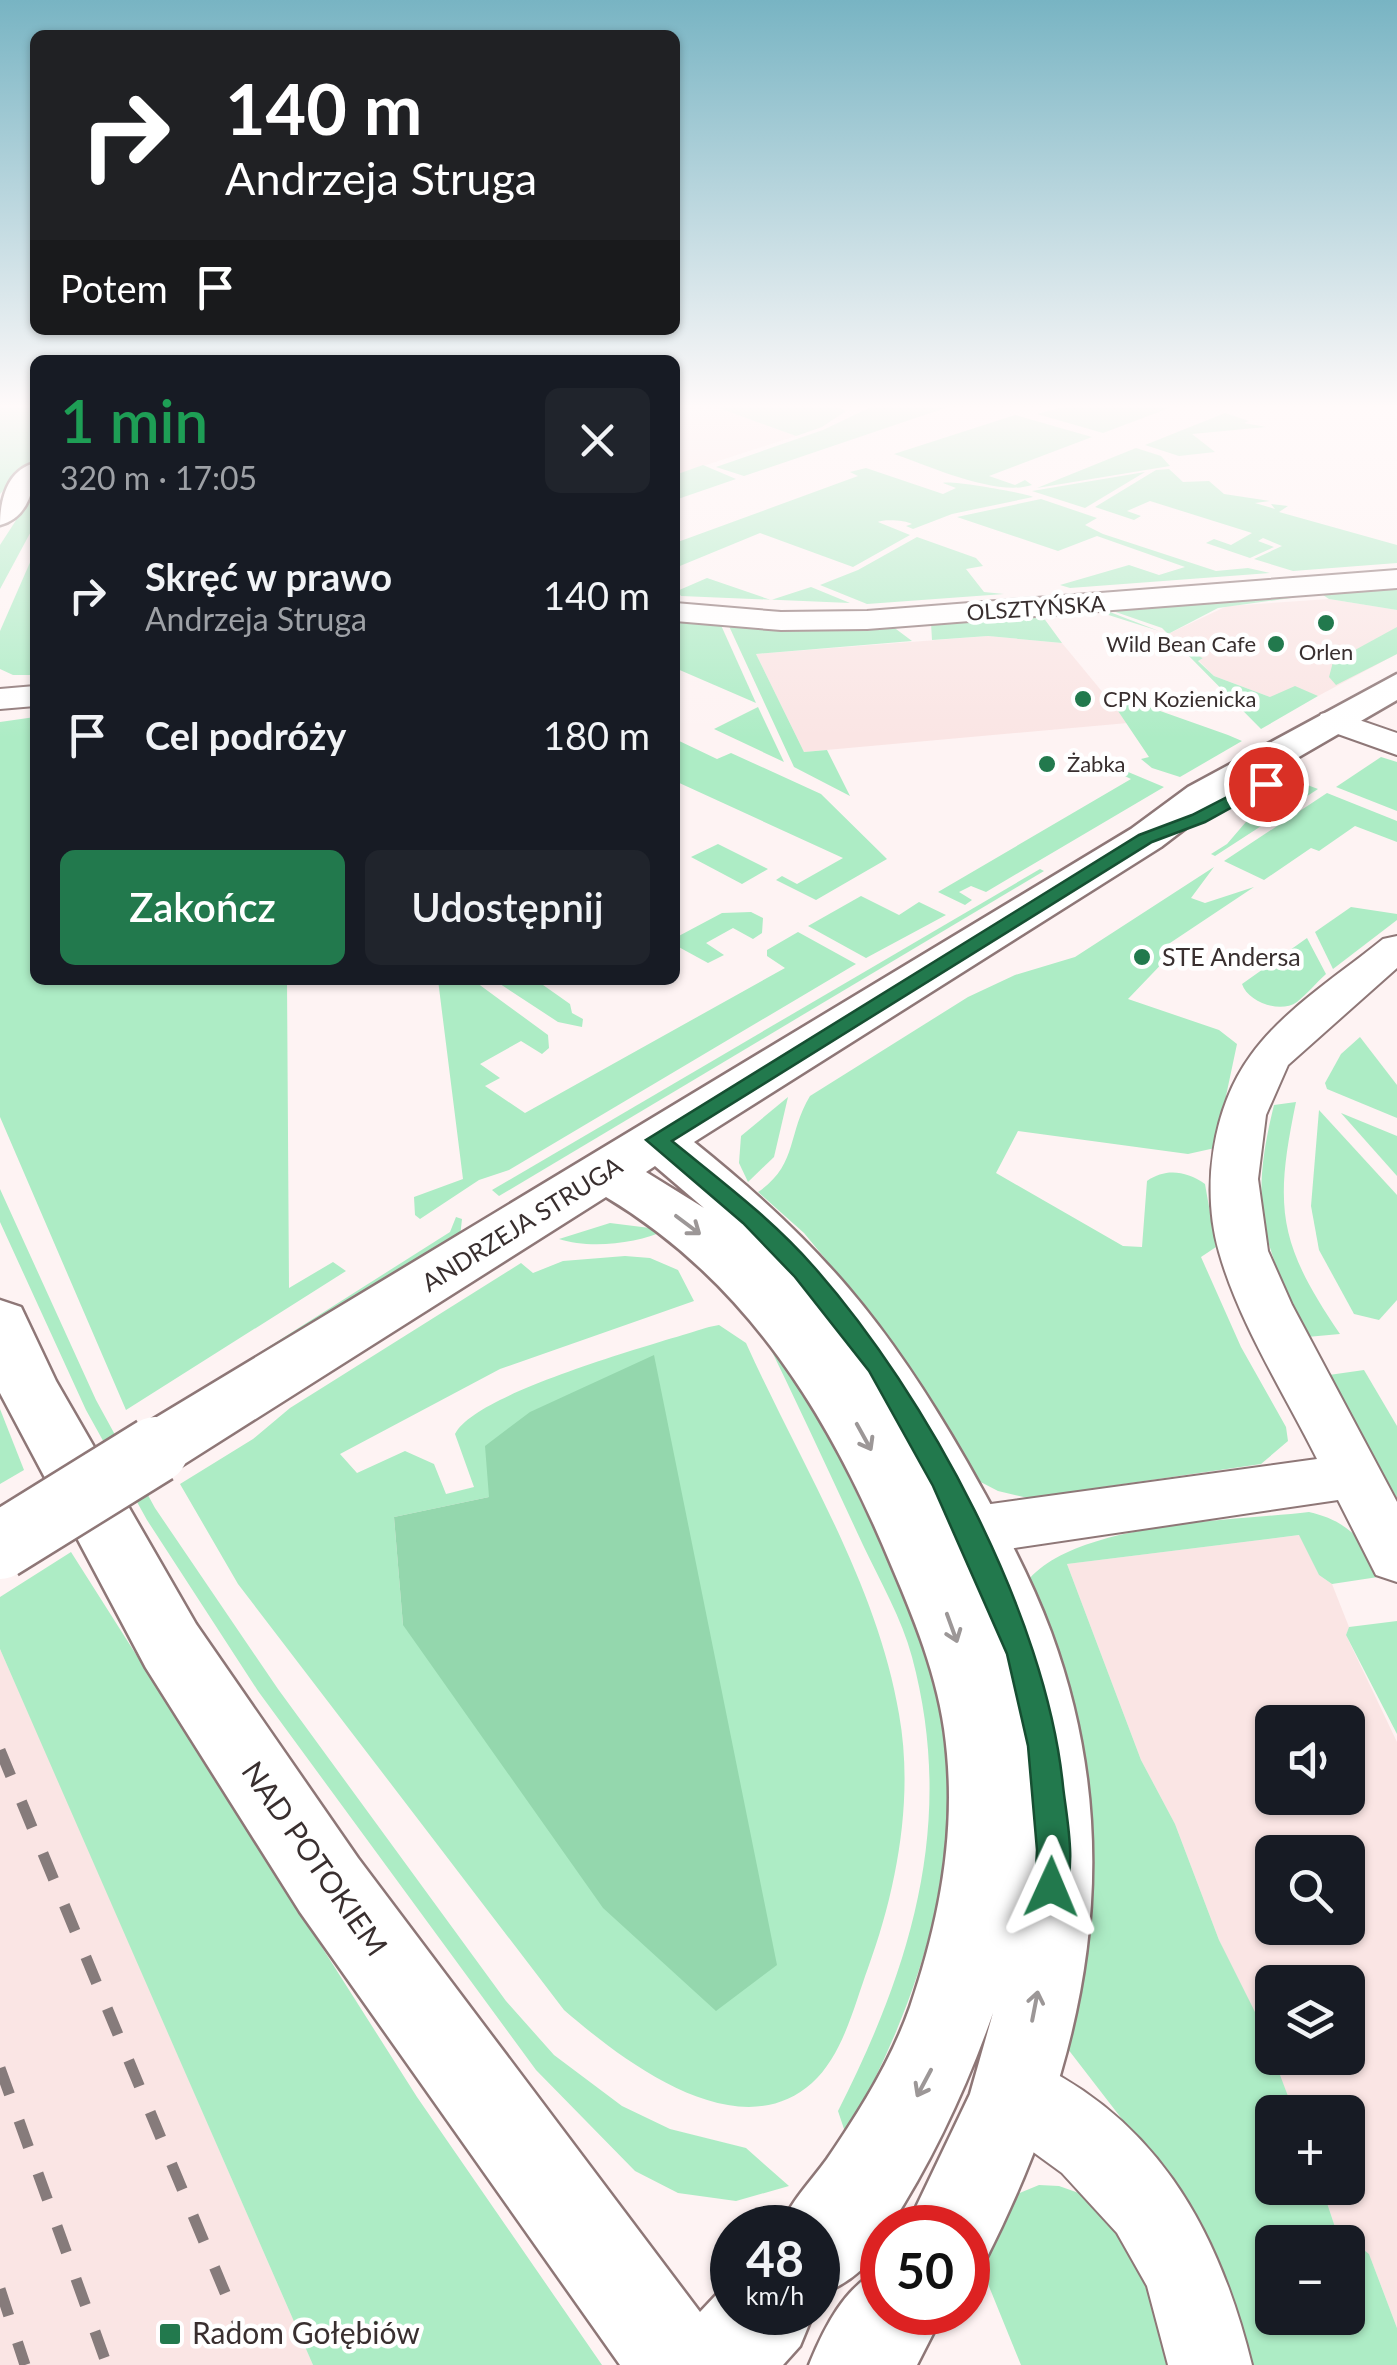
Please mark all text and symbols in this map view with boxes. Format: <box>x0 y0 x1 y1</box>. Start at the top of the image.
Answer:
text: 140 m <box>225 66 422 150</box>
icon: right <box>60 70 190 200</box>
text: Andrzeja Struga <box>225 151 537 205</box>
icon: arrive <box>188 260 243 315</box>
text: Potem <box>60 265 168 311</box>
text: 1 min <box>60 384 208 456</box>
button: close <box>545 388 650 493</box>
text: 320 m · 17:05 <box>60 458 257 497</box>
text: Skręć w prawo <box>145 553 392 599</box>
icon: right <box>60 568 115 623</box>
text: 140 m <box>543 572 650 618</box>
street label: OLSZTYŃSKA <box>966 589 1106 626</box>
text: Andrzeja Struga <box>145 599 367 638</box>
marker: Orlen <box>1315 612 1337 634</box>
place label: Wild Bean Cafe <box>1106 630 1256 657</box>
marker: Wild Bean Cafe <box>1265 633 1287 655</box>
place label: Orlen <box>1299 638 1353 665</box>
place label: CPN Kozienicka <box>1103 685 1256 712</box>
marker: CPN Kozienicka <box>1072 688 1094 710</box>
icon: arrive <box>60 708 115 763</box>
text: Cel podróży <box>145 712 346 758</box>
text: 180 m <box>543 712 650 758</box>
pin <box>1224 742 1309 827</box>
place label: Żabka <box>1067 750 1126 777</box>
marker: Żabka <box>1036 753 1058 775</box>
icon: arrive <box>1239 757 1294 812</box>
button: Zakończ <box>60 850 345 965</box>
button: Udostępnij <box>365 850 650 965</box>
place label: STE Andersa <box>1162 941 1301 971</box>
marker: STE Andersa <box>1131 946 1153 968</box>
street label: ANDRZEJA STRUGA <box>416 1149 627 1297</box>
one-way arrow <box>674 1214 701 1235</box>
one-way arrow <box>854 1422 874 1450</box>
one-way arrow <box>944 1612 962 1643</box>
map controls <box>1255 1705 1365 2335</box>
button: sound <box>1255 1705 1365 1815</box>
street label: NAD POTOKIEM <box>235 1754 396 1962</box>
position arrow <box>999 1835 1103 1939</box>
button: search <box>1255 1835 1365 1945</box>
button: layers <box>1255 1965 1365 2075</box>
one-way arrow <box>1026 1991 1045 2023</box>
one-way arrow <box>914 2067 933 2097</box>
button: + <box>1255 2095 1365 2205</box>
speed limit sign: 50 <box>860 2205 990 2335</box>
button: − <box>1255 2225 1365 2335</box>
text: 48 <box>746 2228 804 2288</box>
text: km/h <box>746 2280 804 2310</box>
place label: Radom Gołębiów <box>192 2314 420 2350</box>
marker: Radom Gołębiów <box>157 2321 183 2347</box>

